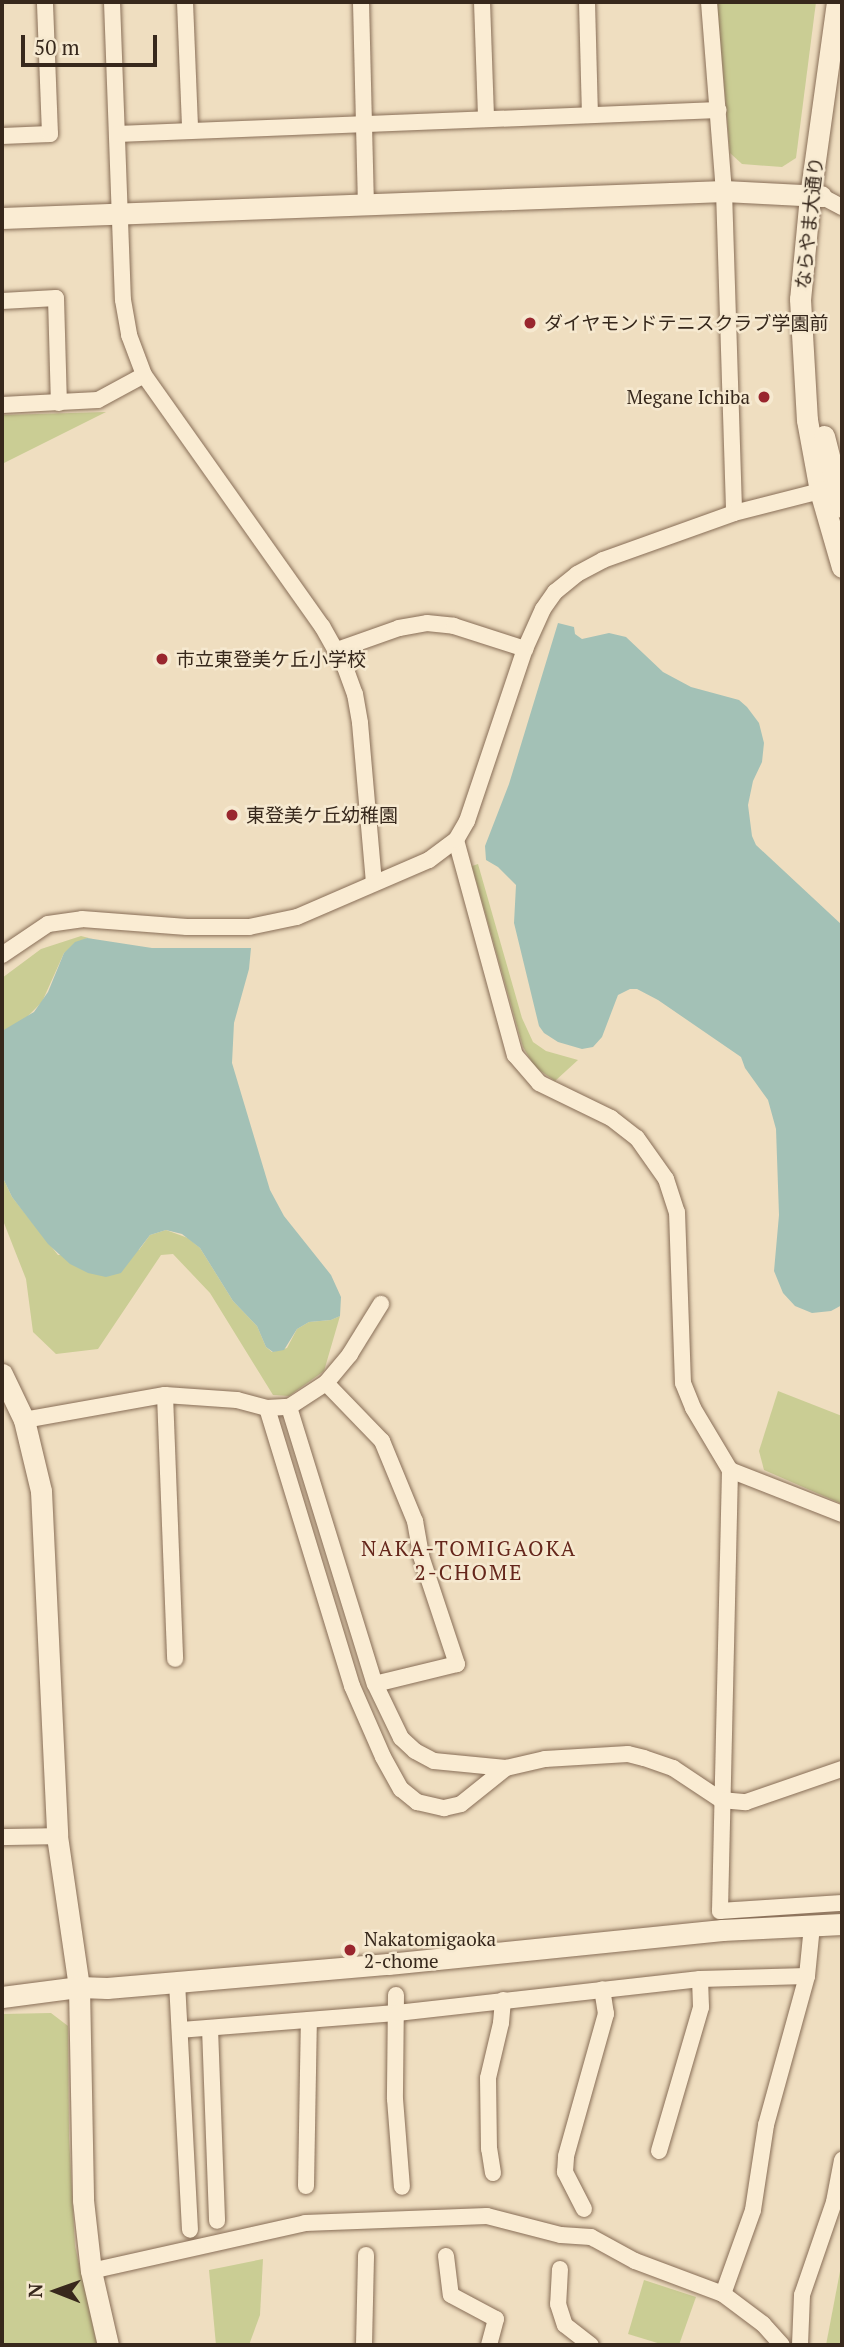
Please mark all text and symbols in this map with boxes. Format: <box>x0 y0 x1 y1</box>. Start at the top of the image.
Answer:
scale bar <box>24 21 161 65</box>
text: 50 m <box>34 33 80 61</box>
street label: ならやま大通り <box>791 156 827 290</box>
place label: ダイヤモンドテニスクラブ学園前 <box>544 312 829 334</box>
marker: ダイヤモンドテニスクラブ学園前 <box>522 315 538 331</box>
place label: Megane Ichiba <box>627 386 750 408</box>
marker: Megane Ichiba <box>756 389 772 405</box>
place label: 市立東登美ケ丘小学校 <box>176 648 366 670</box>
marker: 市立東登美ケ丘小学校 <box>154 651 170 667</box>
place label: 東登美ケ丘幼稚園 <box>246 804 398 826</box>
marker: 東登美ケ丘幼稚園 <box>224 807 240 823</box>
district label: NAKA-TOMIGAOKA 2-CHOME <box>363 1535 575 1585</box>
place label: Nakatomigaoka 2-chome <box>364 1928 496 1972</box>
marker: Nakatomigaoka 2-chome <box>342 1942 358 1958</box>
north arrow <box>21 2256 91 2326</box>
text: N <box>22 2283 47 2298</box>

